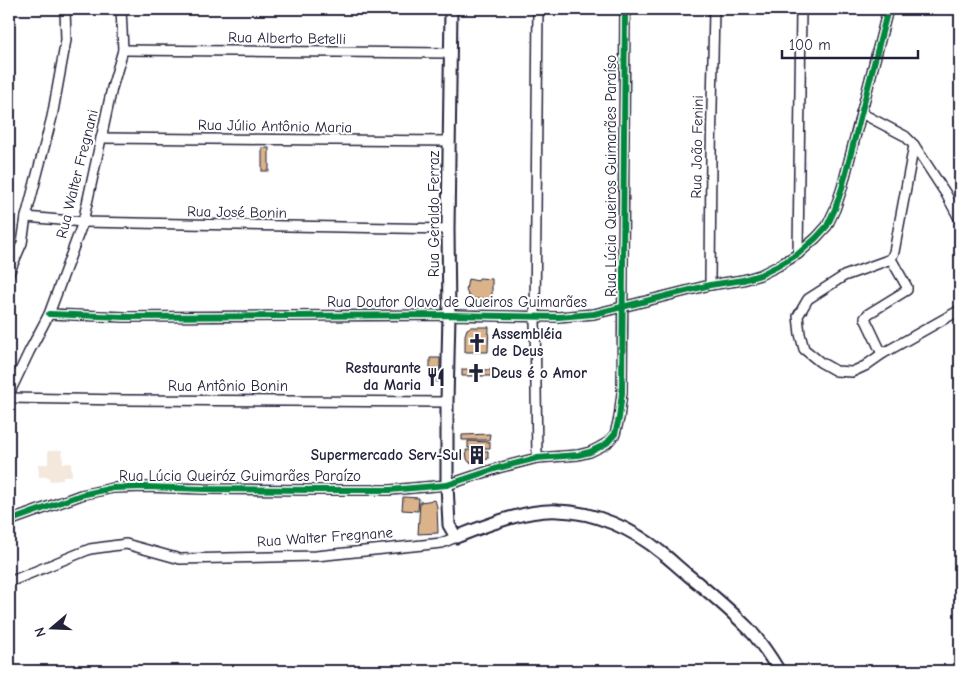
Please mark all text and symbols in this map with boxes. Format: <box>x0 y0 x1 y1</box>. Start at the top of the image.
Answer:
street label: Rua Alberto Betelli <box>228 28 346 48</box>
scale bar <box>782 28 918 60</box>
text: 100 m <box>789 36 831 54</box>
street label: Rua Lúcia Queiros Guimarães Paraíso <box>602 55 620 297</box>
street label: Rua João Fenini <box>687 95 707 199</box>
street label: Rua Walter Fregnani <box>52 108 102 240</box>
street label: Rua Júlio Antônio Maria <box>198 116 352 136</box>
street label: Rua Geraldo Ferraz <box>425 150 443 277</box>
street label: Rua José Bonin <box>187 202 287 222</box>
street label: Rua Doutor Olavo de Queiros Guimarães <box>327 293 587 311</box>
place label: Assembléia de Deus <box>492 325 562 360</box>
church icon: Assembléia de Deus <box>466 332 488 354</box>
place label: Restaurante da Maria <box>345 359 421 394</box>
church icon: Deus é o Amor <box>465 362 487 384</box>
place label: Deus é o Amor <box>491 364 587 382</box>
restaurant icon: Restaurante da Maria <box>425 366 447 388</box>
street label: Rua Antônio Bonin <box>168 377 288 395</box>
building icon: Supermercado Serv-Sul <box>466 444 488 466</box>
place label: Supermercado Serv-Sul <box>311 446 462 464</box>
street label: Rua Lúcia Queiróz Guimarães Paraízo <box>119 467 361 485</box>
street label: Rua Walter Fregnane <box>256 523 394 551</box>
north arrow <box>28 602 78 652</box>
text: N <box>31 625 50 639</box>

